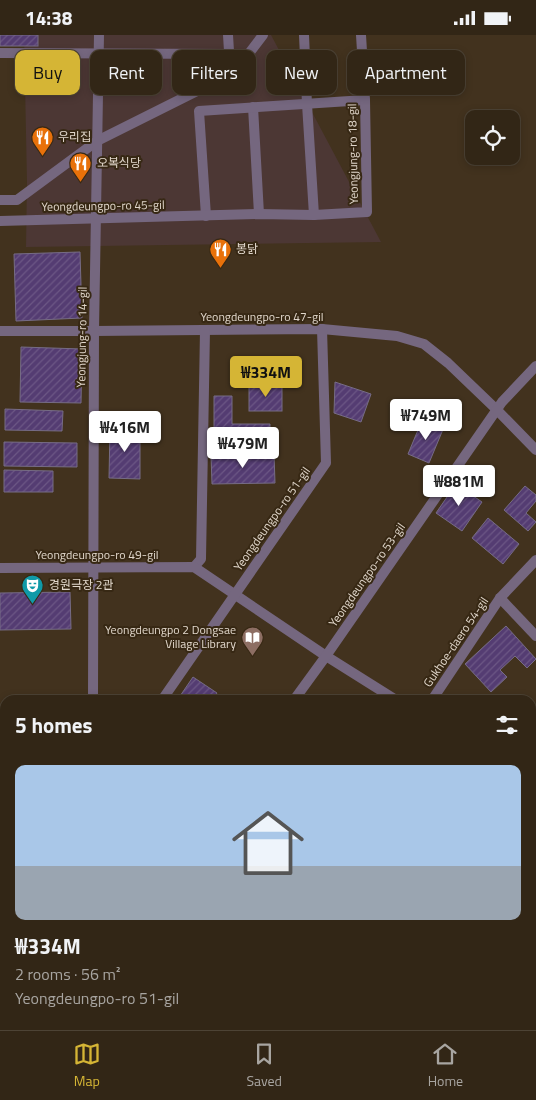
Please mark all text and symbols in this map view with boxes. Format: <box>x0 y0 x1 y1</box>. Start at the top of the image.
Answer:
text: 14:38 <box>25 3 72 32</box>
chip: Buy <box>15 50 80 95</box>
chip: Rent <box>90 50 162 95</box>
chip: Filters <box>172 50 256 95</box>
chip: New <box>266 50 337 95</box>
chip: Apartment <box>347 50 465 95</box>
street label: Yeongjung-ro 18-gil <box>342 103 363 205</box>
map controls <box>465 110 520 165</box>
button: locate <box>465 110 520 165</box>
restaurant icon: 우리집 <box>30 125 54 156</box>
place label: 우리집 <box>58 127 91 146</box>
restaurant icon: 오복식당 <box>69 151 93 182</box>
place label: 오복식당 <box>97 153 141 172</box>
street label: Yeongdeungpo-ro 45-gil <box>41 195 165 216</box>
restaurant icon: 봉닭 <box>208 237 232 268</box>
place label: 봉닭 <box>236 239 258 258</box>
street label: Yeongjung-ro 14-gil <box>71 286 92 388</box>
street label: Yeongdeungpo-ro 47-gil <box>200 307 324 326</box>
pin: ₩334M <box>231 355 301 398</box>
text: ₩334M <box>241 360 291 384</box>
pin: ₩749M <box>391 399 461 441</box>
text: ₩749M <box>401 403 451 427</box>
pin: ₩416M <box>90 411 160 453</box>
text: ₩416M <box>100 415 150 439</box>
pin: ₩479M <box>208 427 278 469</box>
text: ₩479M <box>218 431 268 455</box>
street label: Yeongdeungpo-ro 51-gil <box>228 463 315 575</box>
pin: ₩881M <box>424 465 494 507</box>
text: ₩881M <box>434 469 484 493</box>
street label: Yeongdeungpo-ro 53-gil <box>323 519 410 631</box>
street label: Yeongdeungpo-ro 49-gil <box>35 545 159 564</box>
theatre icon: 경원극장 2관 <box>21 573 45 604</box>
place label: 경원극장 2관 <box>49 575 114 594</box>
street label: Gukhoe-daero 54-gil <box>418 593 493 691</box>
place label: Yeongdeungpo 2 Dongsae Village Library <box>105 620 236 653</box>
library icon: Yeongdeungpo 2 Dongsae Village Library <box>240 625 264 656</box>
text: 5 homes <box>15 709 92 741</box>
icon: filters <box>493 711 521 739</box>
icon: home <box>223 798 313 888</box>
text: ₩334M <box>15 930 81 962</box>
text: 2 rooms · 56 m² <box>15 962 120 986</box>
text: Yeongdeungpo-ro 51-gil <box>15 986 179 1010</box>
tab: Map <box>73 1040 101 1091</box>
tab: Saved <box>246 1040 282 1091</box>
tab: Home <box>428 1040 463 1091</box>

